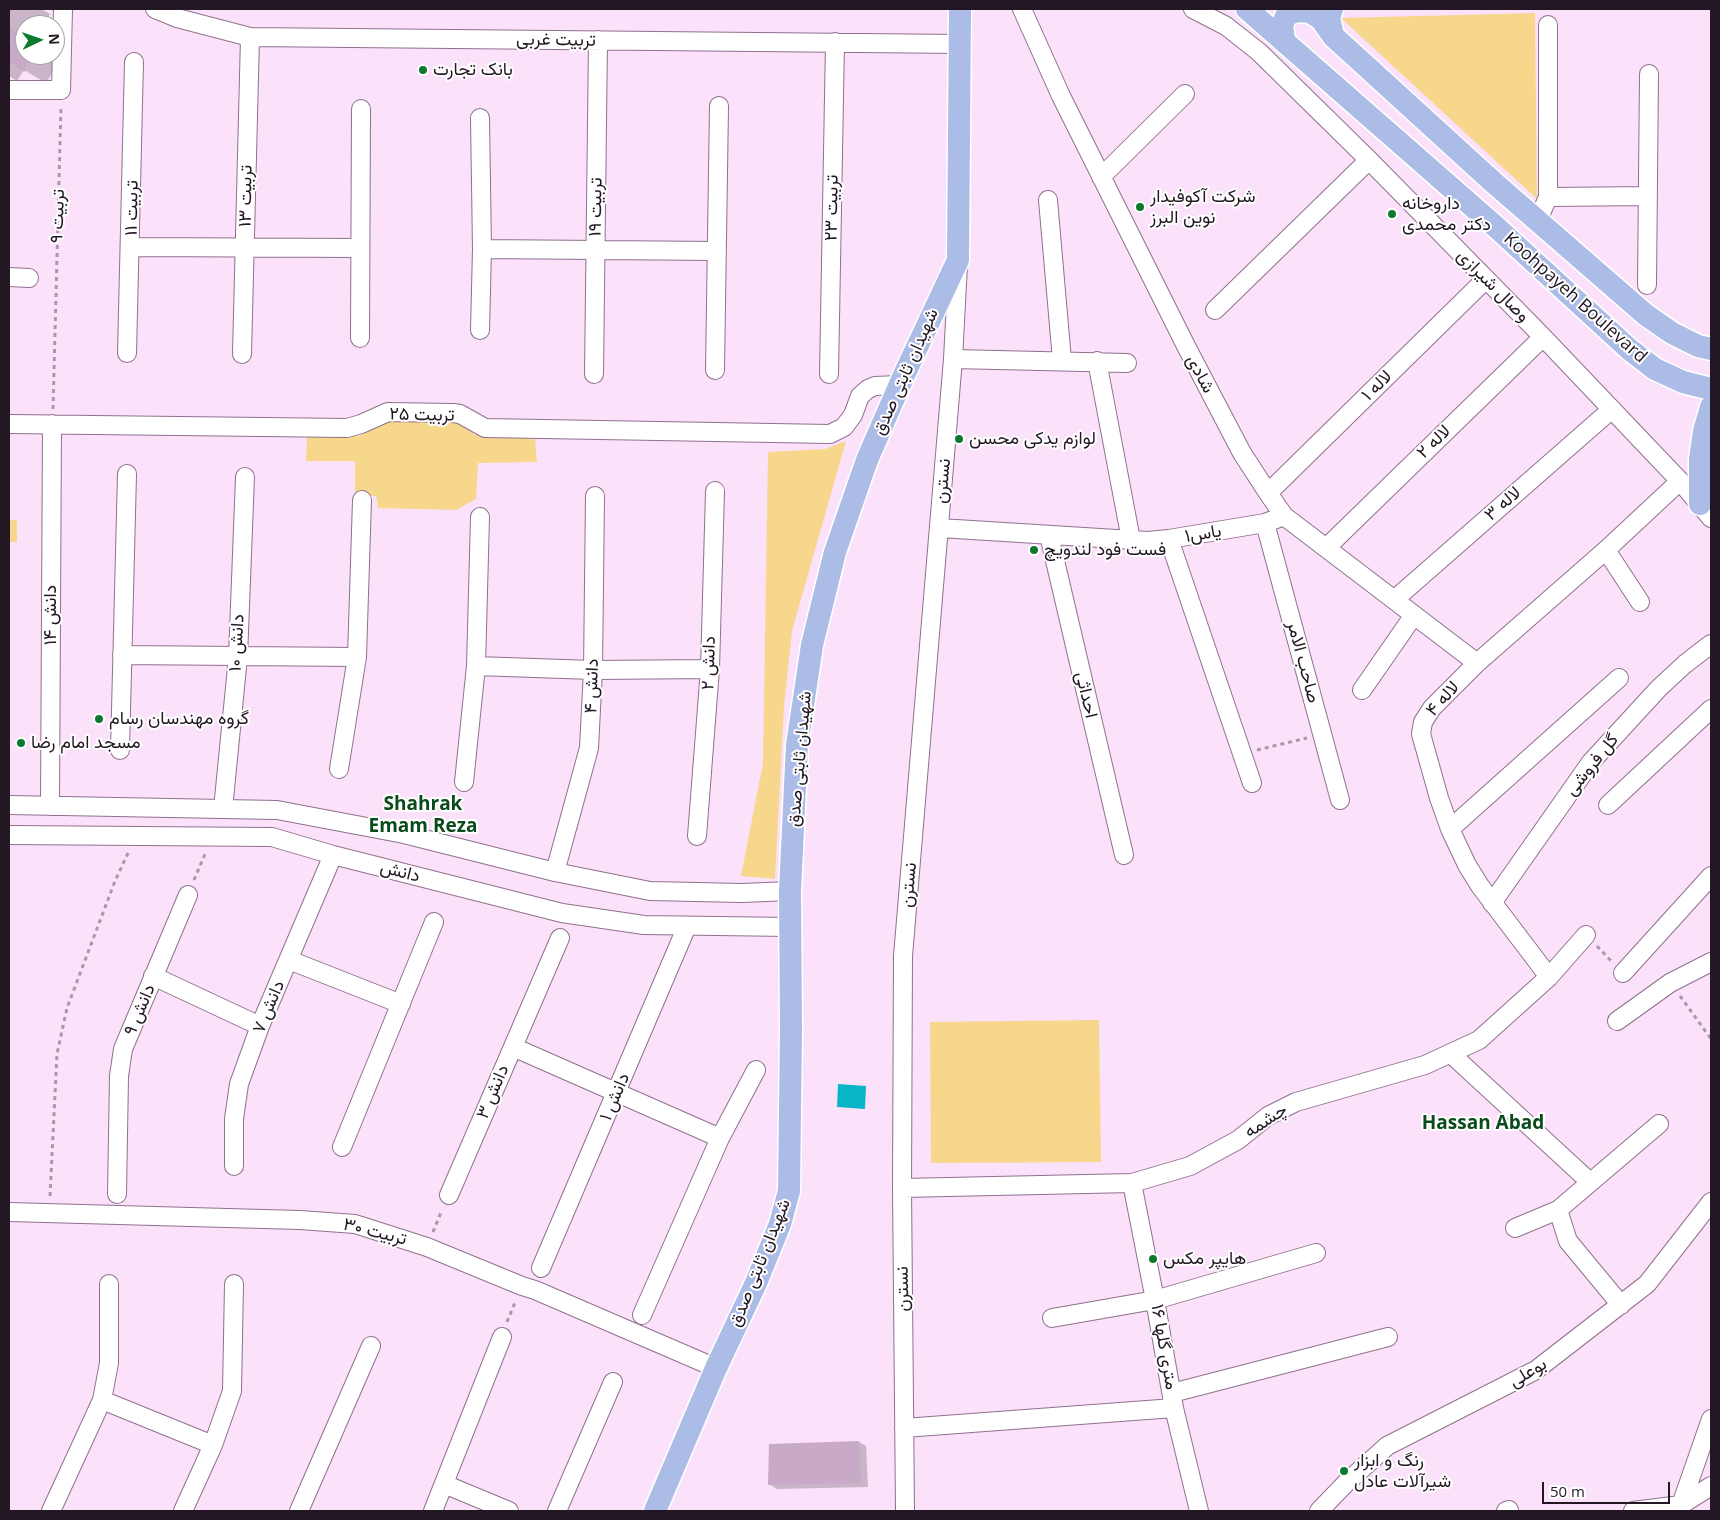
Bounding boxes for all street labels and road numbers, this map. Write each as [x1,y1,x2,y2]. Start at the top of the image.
street label: تربیت غربی [516,29,596,51]
street label: تربیت ۱۳ [235,165,257,227]
street label: تربیت ۲۳ [821,175,843,241]
street label: تربیت ۱۹ [585,177,607,237]
street label: تربیت ۱۱ [121,180,143,236]
street label: تربیت ۹ [46,189,70,243]
street label: Koohpayeh Boulevard [1499,228,1651,368]
street label: وصال شیرازی [1452,245,1534,327]
street label: شهیدان ثابتی صدق [868,305,944,439]
street label: شادی [1181,351,1219,397]
street label: لاله ۱ [1357,366,1397,406]
street label: تربیت ۲۵ [389,404,455,426]
street label: لاله ۲ [1413,421,1455,463]
street label: نسترن [930,457,956,505]
street label: لاله ۳ [1480,482,1526,526]
street label: یاس۱ [1183,520,1223,548]
street label: دانش ۱۴ [40,585,62,645]
street label: دانش ۱۰ [225,614,249,672]
street label: صاحب الامر [1282,619,1324,705]
street label: دانش ۲ [697,635,721,691]
street label: دانش ۴ [580,658,604,714]
street label: احداثی [1070,670,1102,720]
street label: لاله ۴ [1422,677,1464,721]
street label: شهیدان ثابتی صدق [783,690,817,828]
street label: گل فروشی [1560,730,1624,800]
street label: دانش [378,857,422,887]
street label: نسترن [896,861,922,909]
street label: دانش ۷ [248,977,290,1037]
street label: دانش ۹ [120,981,160,1039]
street label: دانش ۳ [472,1062,514,1122]
street label: دانش ۱ [595,1070,635,1124]
street label: چشمه [1240,1099,1292,1143]
street label: شهیدان ثابتی صدق [724,1196,796,1330]
street label: تربیت ۳۰ [341,1214,409,1250]
street label: نسترن [892,1266,914,1312]
street label: ۱۶ متری گلها [1146,1303,1182,1391]
street label: بوعلی [1505,1353,1551,1393]

